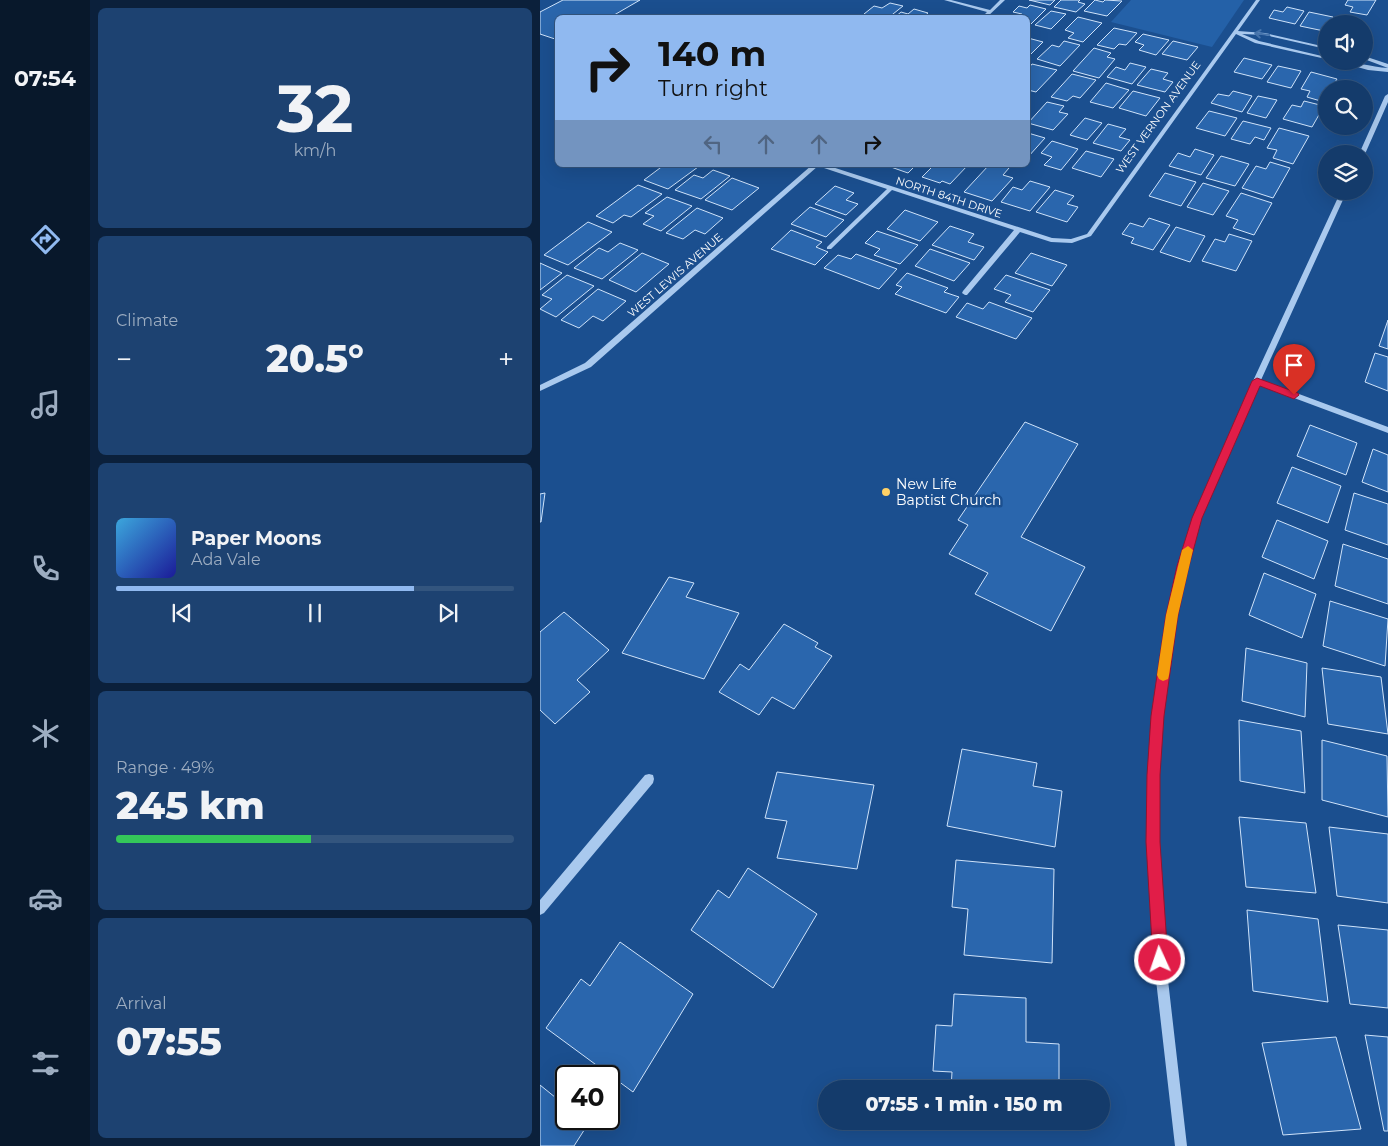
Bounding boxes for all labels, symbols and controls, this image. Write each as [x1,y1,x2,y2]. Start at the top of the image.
map controls [1318,15,1373,200]
button: sound [1318,15,1373,70]
one-way arrow [1254,29,1270,39]
text: 140 m [658,32,766,75]
icon: right [575,35,640,100]
street label: WEST VERNON AVENUE [1113,58,1203,176]
text: 07:54 [14,65,76,92]
text: 32 [277,69,353,148]
text: Turn right [658,75,768,102]
button: search [1318,80,1373,135]
icon: left [699,130,727,158]
icon: ahead [752,130,780,158]
icon: ahead [805,130,833,158]
icon: right [858,130,886,158]
text: km/h [294,141,336,160]
button: layers [1318,145,1373,200]
street label: NORTH 84TH DRIVE [894,173,1004,221]
icon: directions [28,222,63,257]
street label: WEST LEWIS AVENUE [625,230,725,320]
text: Climate [116,311,178,330]
text: 20.5° [266,335,364,382]
text: − [116,342,132,376]
text: + [498,342,514,376]
pin [1273,344,1315,395]
icon: arrive [1280,351,1308,379]
icon: music [28,387,63,422]
place label: New Life Baptist Church [896,475,1001,509]
marker: New Life Baptist Church [880,486,892,498]
text: Paper Moons [191,527,321,550]
text: Ada Vale [191,550,261,569]
icon: phone [28,551,63,586]
icon: previous [168,599,196,627]
icon: pause [301,599,329,627]
icon: next [434,599,462,627]
icon: climate [28,716,63,751]
text: Range · 49% [116,758,214,777]
text: 245 km [116,782,265,829]
icon: car [28,881,63,916]
position arrow [1133,933,1185,985]
text: Arrival [116,994,166,1013]
text: 07:55 [116,1018,222,1065]
icon: filters [28,1046,63,1081]
speed limit sign: 40 [555,1065,620,1130]
text: 07:55 · 1 min · 150 m [865,1093,1063,1116]

